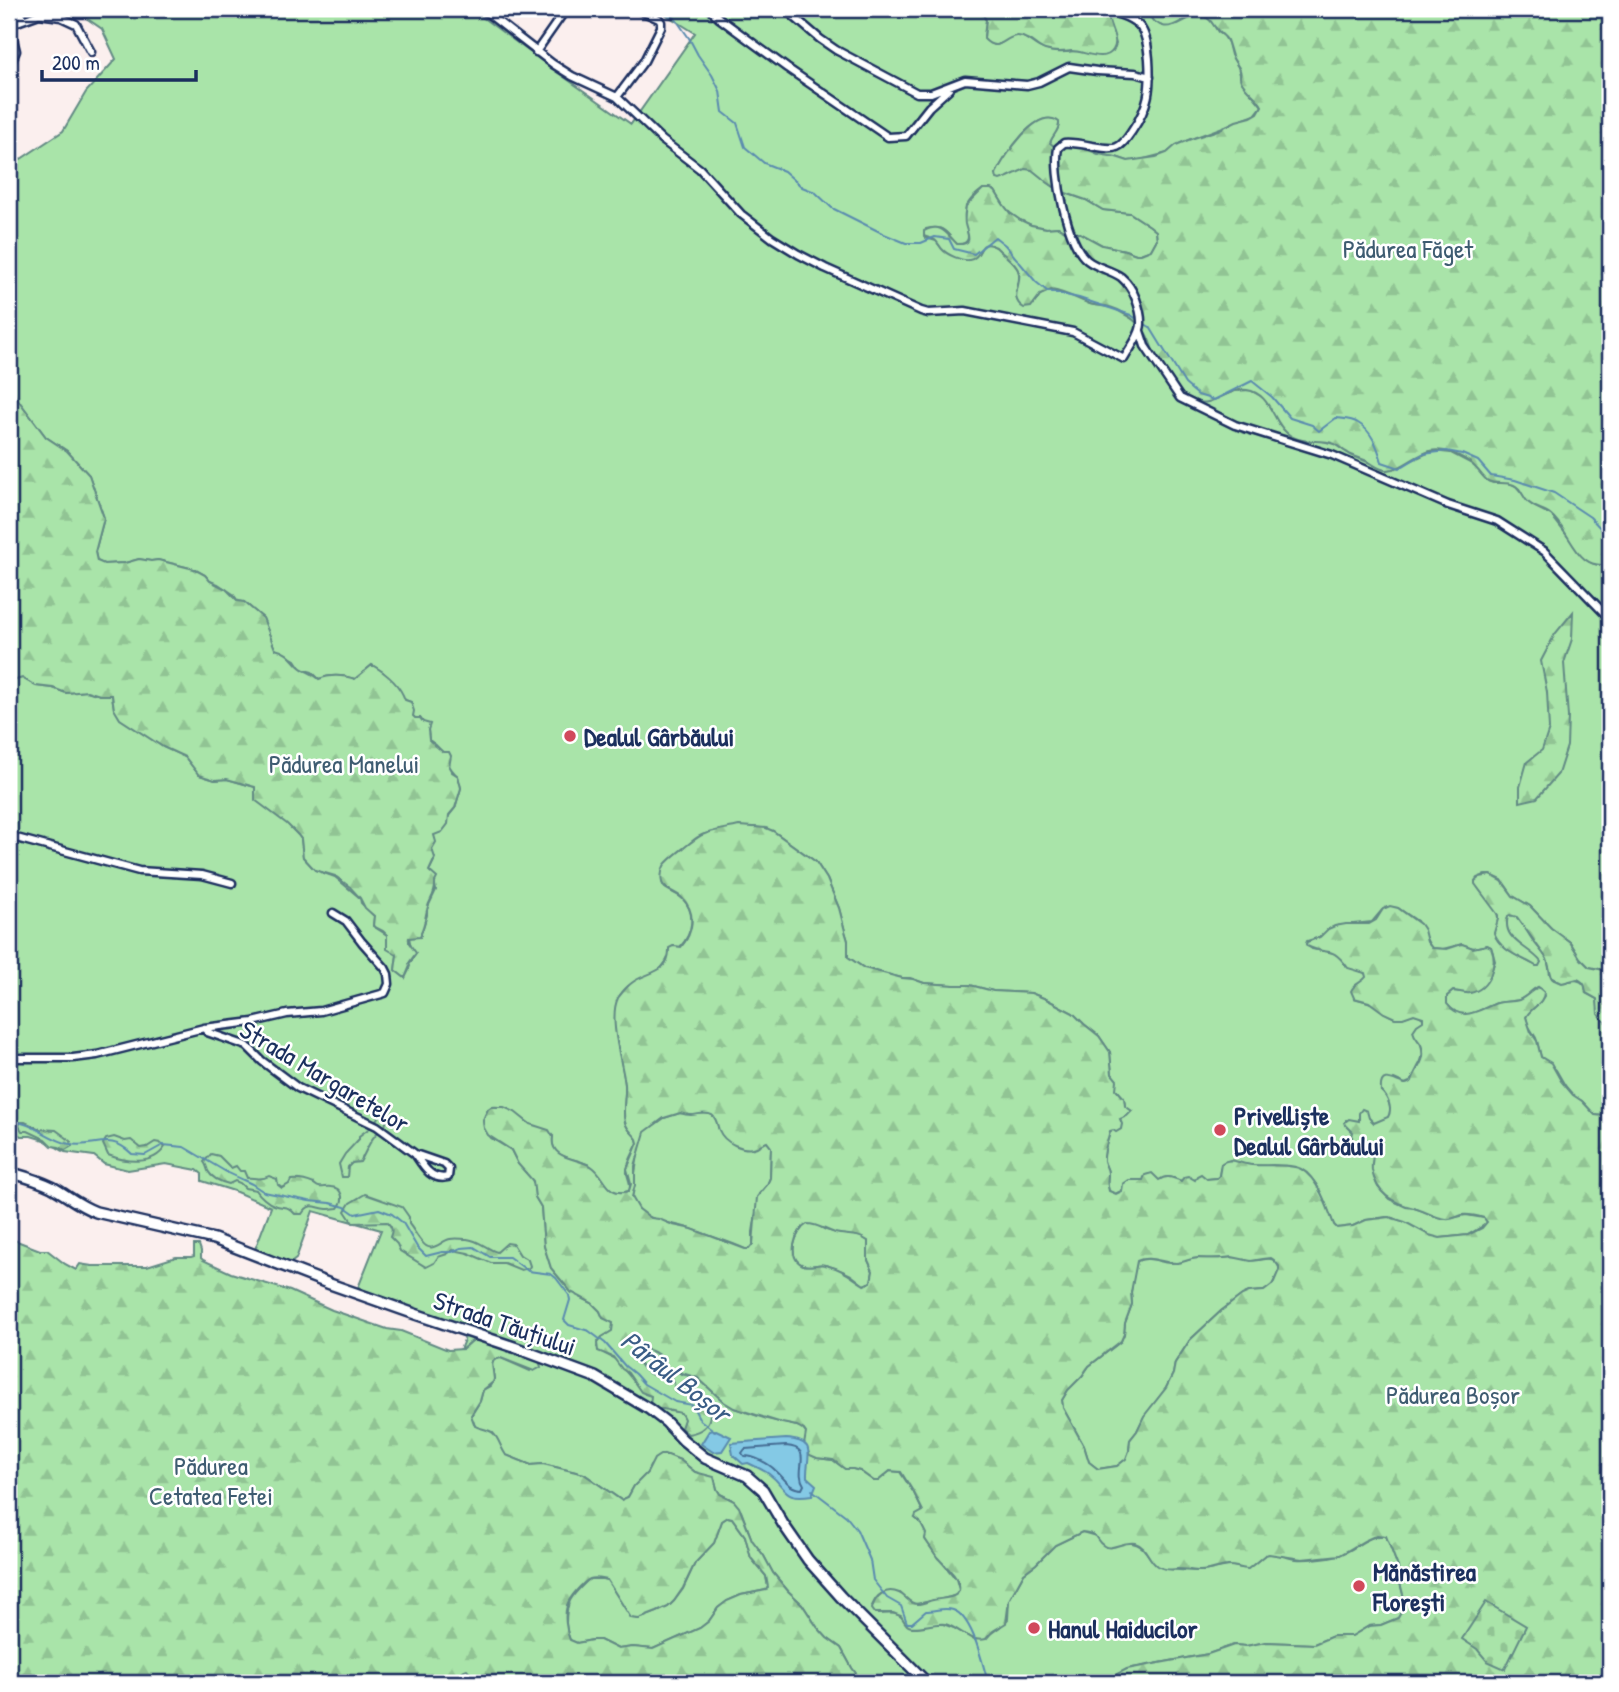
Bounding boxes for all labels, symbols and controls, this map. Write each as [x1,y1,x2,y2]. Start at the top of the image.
scale bar [42,38,196,82]
text: 200 m [52,48,100,77]
park label: Pădurea Făget [1343,231,1474,266]
place label: Dealul Gârbăului [584,719,734,754]
marker: Dealul Gârbăului [562,728,578,744]
park label: Pădurea Manelui [269,746,419,781]
street label: Strada Margaretelor [234,1012,416,1140]
place label: Privelliște Dealul Gârbăului [1234,1098,1384,1163]
marker: Privelliște Dealul Gârbăului [1212,1122,1228,1138]
street label: Strada Tăuțiului [429,1282,581,1364]
water label: Pârâul Boșor [613,1321,741,1433]
park label: Pădurea Boșor [1386,1377,1520,1412]
park label: Pădurea Cetatea Fetei [149,1448,273,1513]
place label: Mănăstirea Florești [1372,1554,1477,1619]
marker: Mănăstirea Florești [1351,1578,1367,1594]
place label: Hanul Haiducilor [1048,1611,1198,1646]
marker: Hanul Haiducilor [1026,1620,1042,1636]

